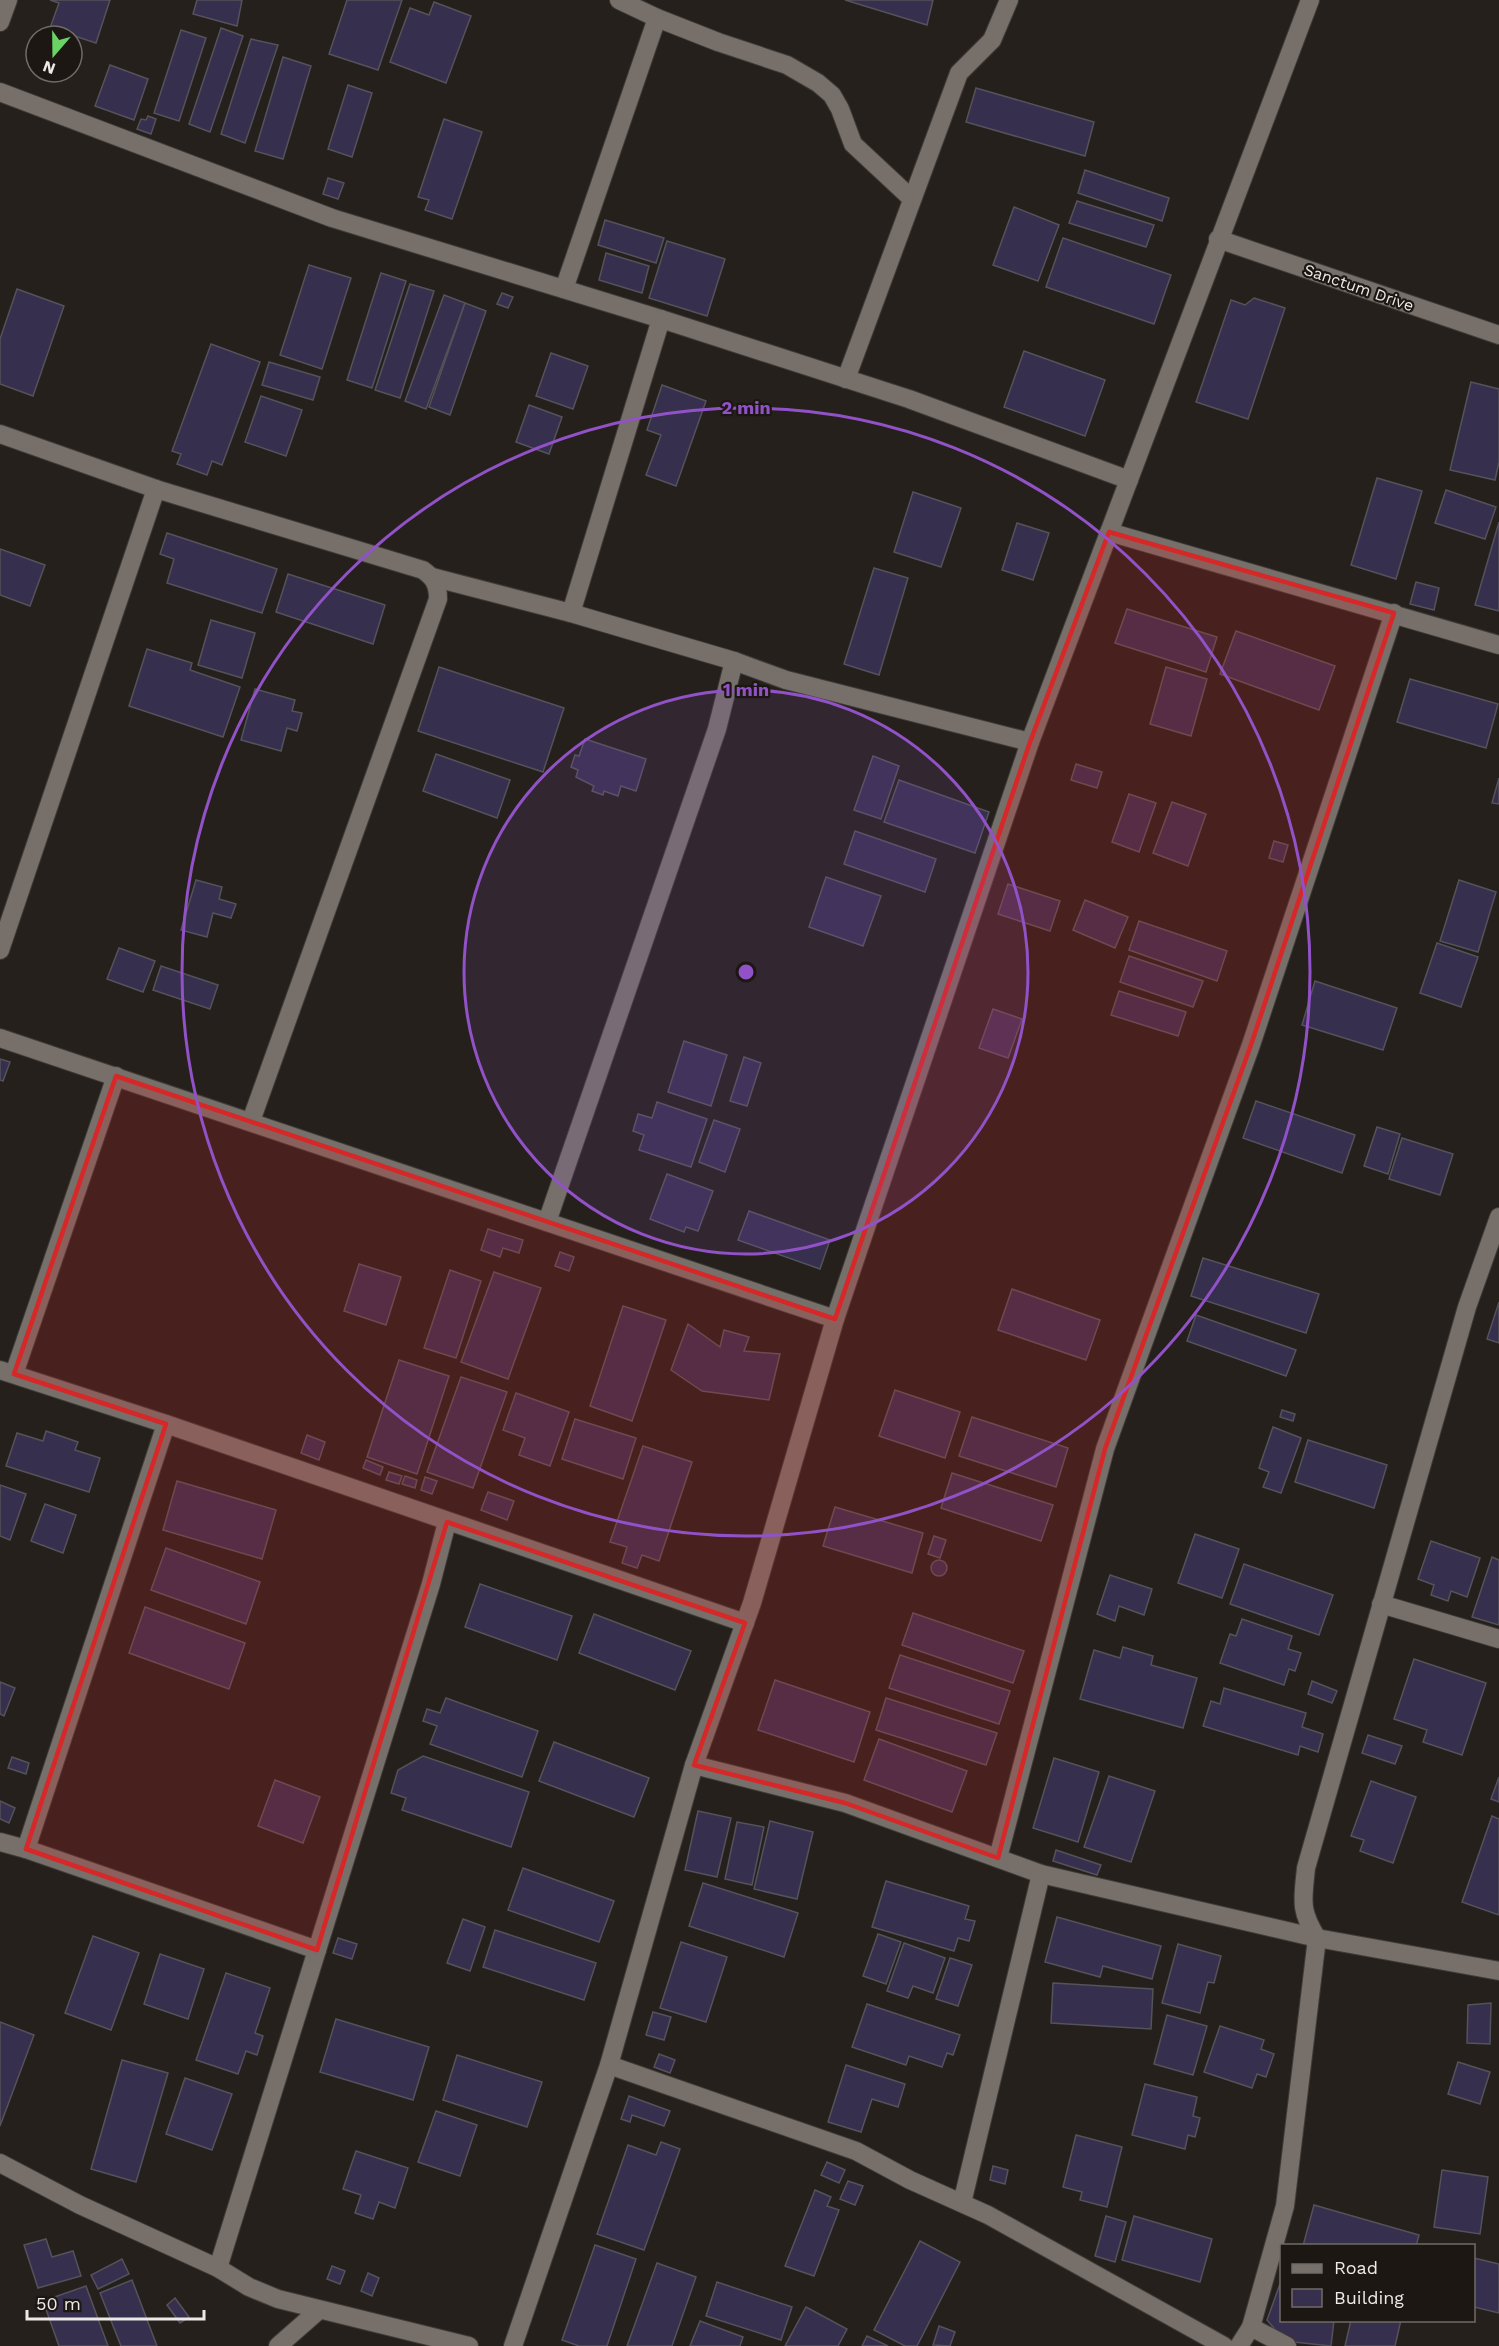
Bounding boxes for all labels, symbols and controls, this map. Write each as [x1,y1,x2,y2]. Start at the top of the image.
north arrow [24,24,84,84]
text: N [40,57,58,79]
street label: Sanctum Drive [1301,260,1416,315]
text: 2 min [721,397,771,418]
text: 1 min [723,679,769,700]
centre of rings [736,962,756,982]
legend [1280,2244,1475,2322]
text: Road [1334,2257,1378,2278]
scale bar [27,2283,204,2321]
text: Building [1334,2287,1404,2308]
text: 50 m [36,2293,81,2314]

